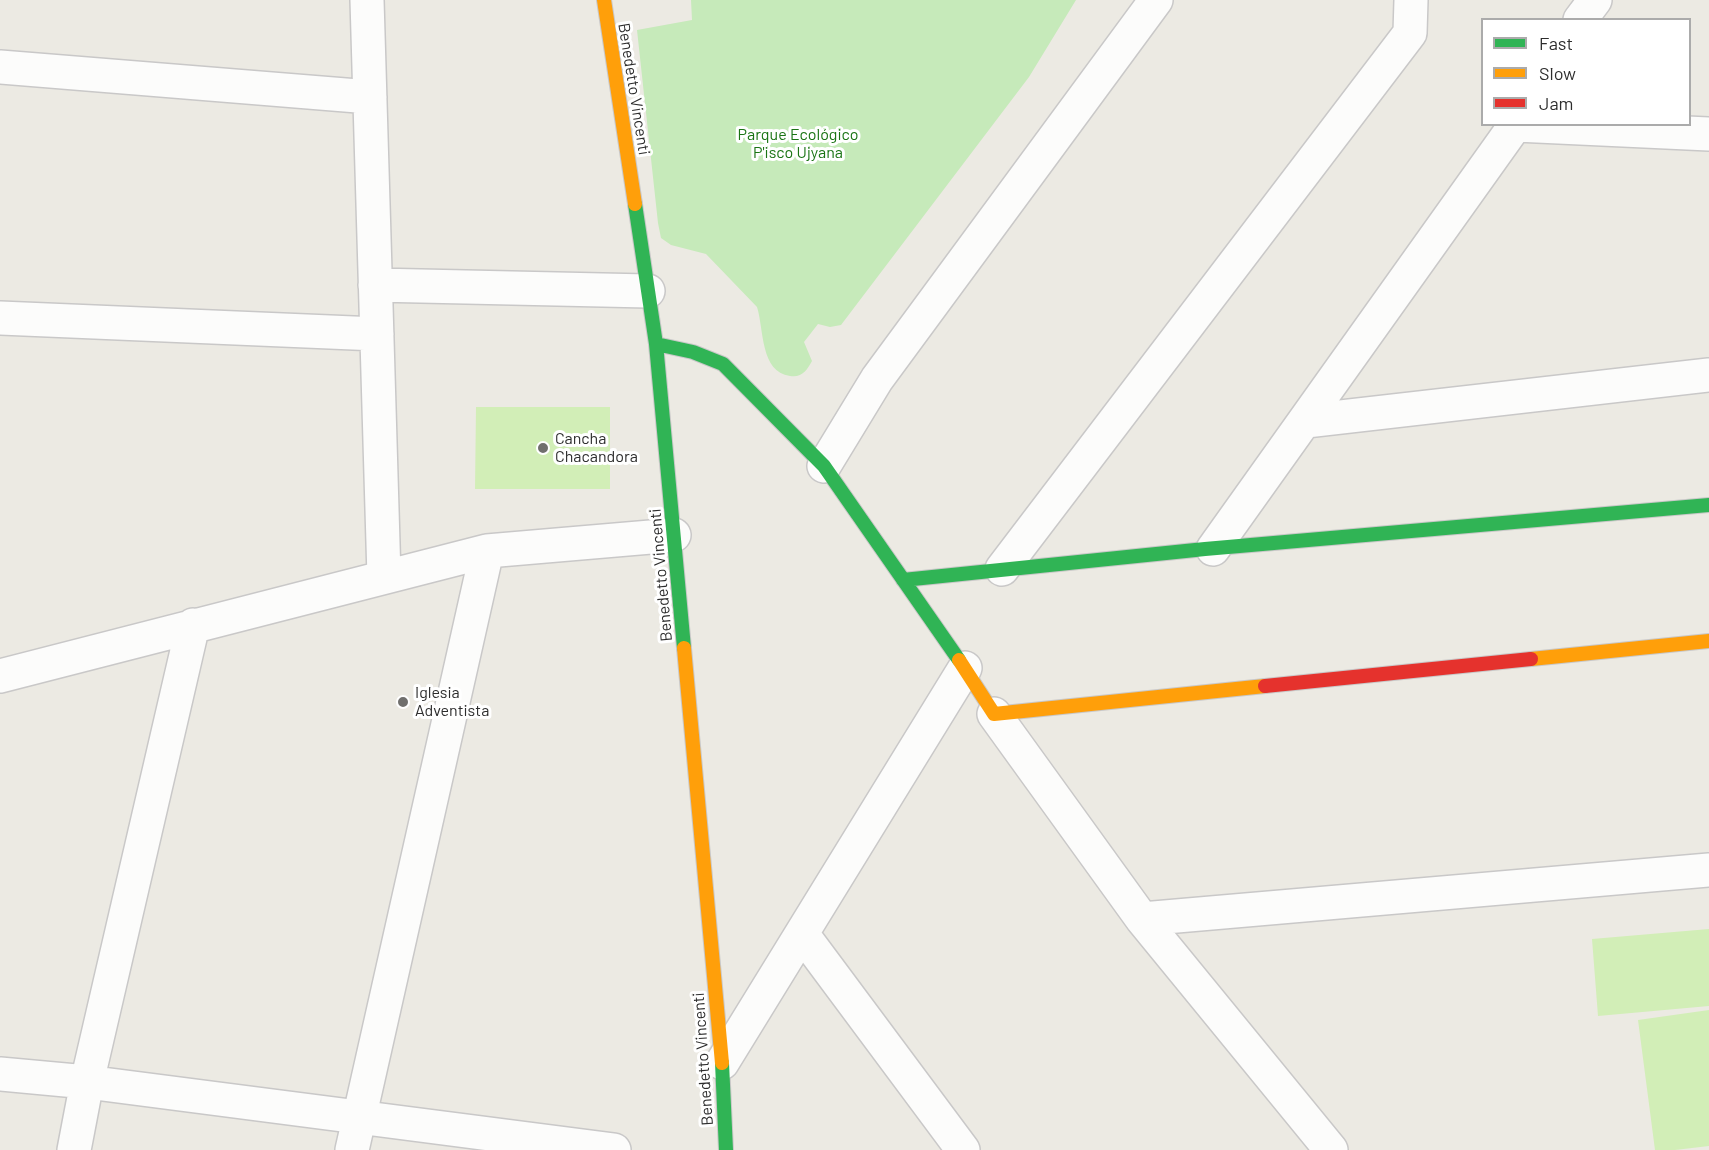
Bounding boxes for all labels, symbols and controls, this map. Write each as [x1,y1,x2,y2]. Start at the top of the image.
legend [1481,18,1691,126]
street label: Benedetto Vincenti [614,22,654,156]
text: Fast [1539,32,1573,54]
text: Slow [1539,62,1576,84]
text: Jam [1539,92,1573,114]
park label: Parque Ecológico P'isco Ujyana [738,125,858,163]
place label: Cancha Chacandora [555,429,638,467]
marker: Cancha Chacandora [536,441,550,455]
street label: Benedetto Vincenti [646,508,676,642]
place label: Iglesia Adventista [415,683,489,721]
marker: Iglesia Adventista [396,695,410,709]
street label: Benedetto Vincenti [689,992,717,1126]

